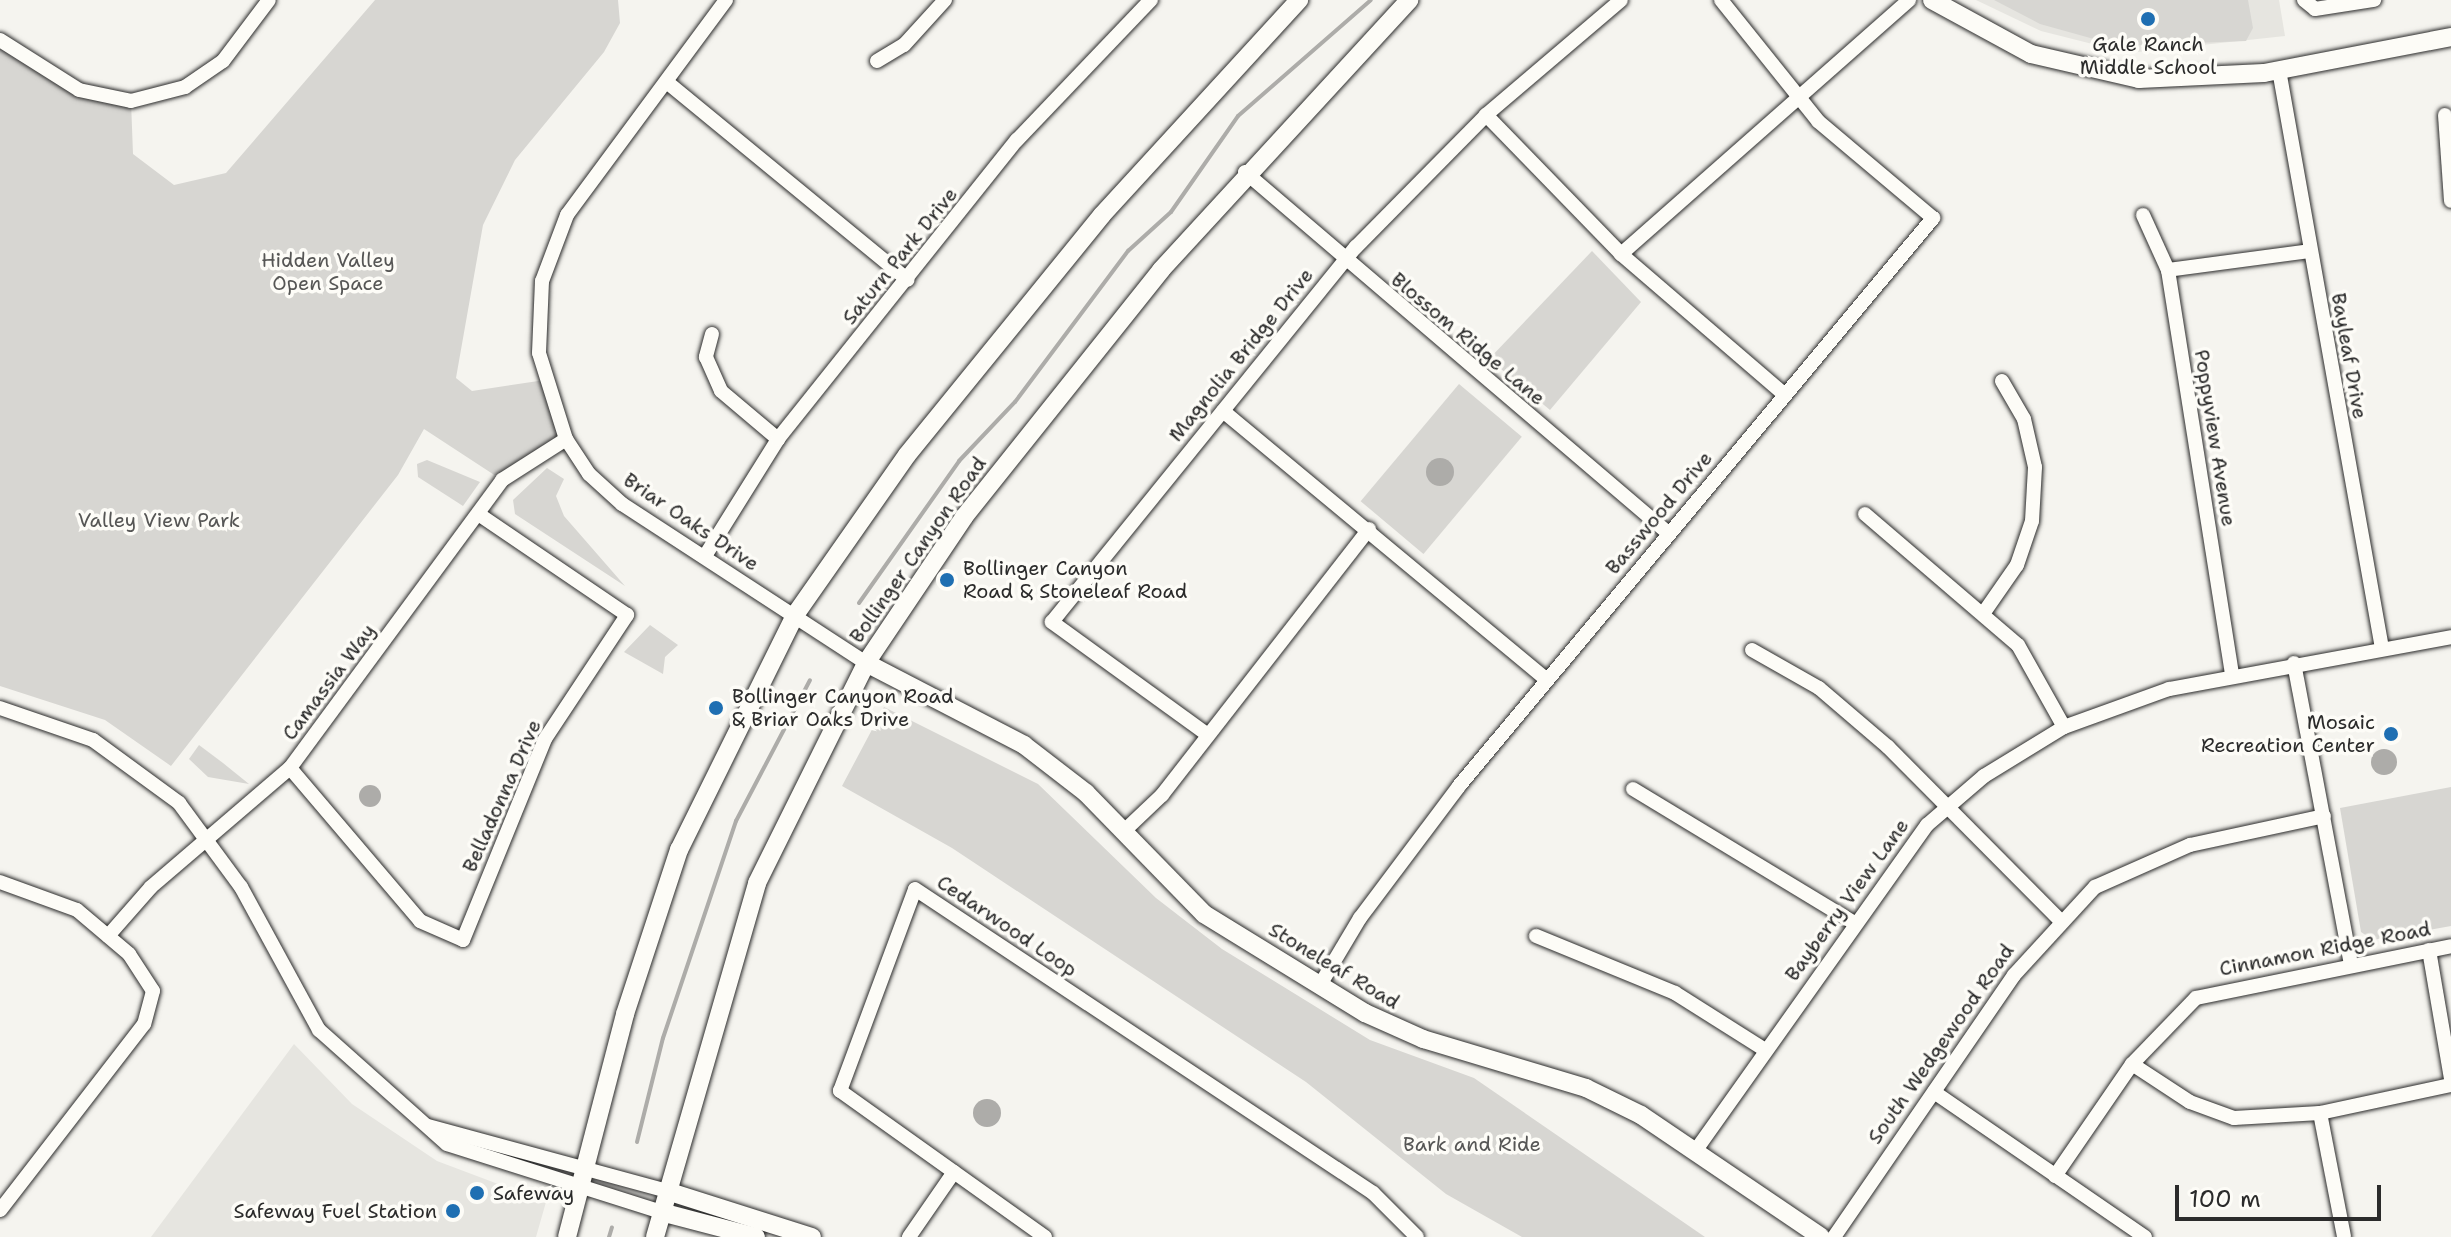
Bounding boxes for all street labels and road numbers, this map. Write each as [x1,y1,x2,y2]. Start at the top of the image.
street label: Saturn Park Drive [837,183,963,329]
street label: Magnolia Bridge Drive [1164,264,1318,446]
street label: Blossom Ridge Lane [1386,268,1550,410]
street label: Bayleaf Drive [2326,291,2372,421]
street label: Poppyview Avenue [2189,348,2241,528]
street label: Basswood Drive [1601,447,1717,579]
street label: Bollinger Canyon Road [845,452,991,648]
street label: Briar Oaks Drive [619,468,763,576]
street label: Camassia Way [277,619,381,745]
street label: Belladonna Drive [458,716,546,876]
street label: Bayberry View Lane [1780,814,1914,986]
street label: Cedarwood Loop [932,870,1082,982]
street label: Cinnamon Ridge Road [2217,917,2433,981]
street label: Stoneleaf Road [1264,918,1404,1014]
street label: South Wedgewood Road [1863,939,2019,1149]

